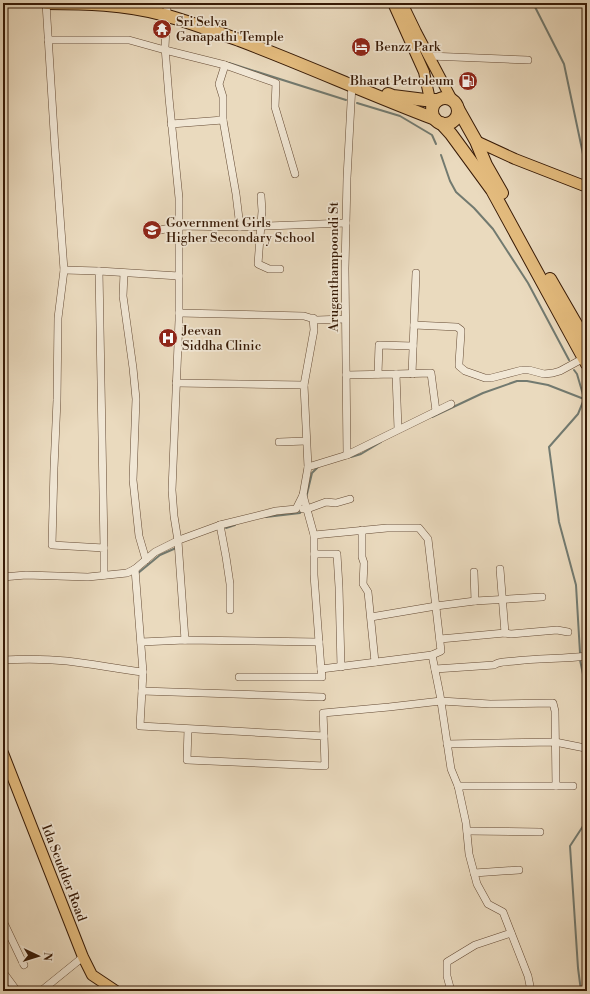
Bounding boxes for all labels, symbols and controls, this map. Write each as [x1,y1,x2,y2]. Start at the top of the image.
place label: Sri Selva Ganapathi Temple [176,14,284,45]
temple icon: Sri Selva Ganapathi Temple [151,18,173,40]
hotel icon: Benzz Park [350,36,372,58]
place label: Benzz Park [374,39,442,55]
fuel station icon: Bharat Petroleum [457,70,479,92]
place label: Bharat Petroleum [349,73,455,89]
street label: Aruganthampoondi St [326,202,342,333]
place label: Government Girls Higher Secondary School [166,215,315,246]
school or university icon: Government Girls Higher Secondary School [141,219,163,241]
place label: Jeevan Siddha Clinic [181,323,262,354]
hospital icon: Jeevan Siddha Clinic [157,327,179,349]
street label: Ida Scudder Road [38,822,90,924]
north arrow [18,936,58,976]
text: N [40,952,54,962]

